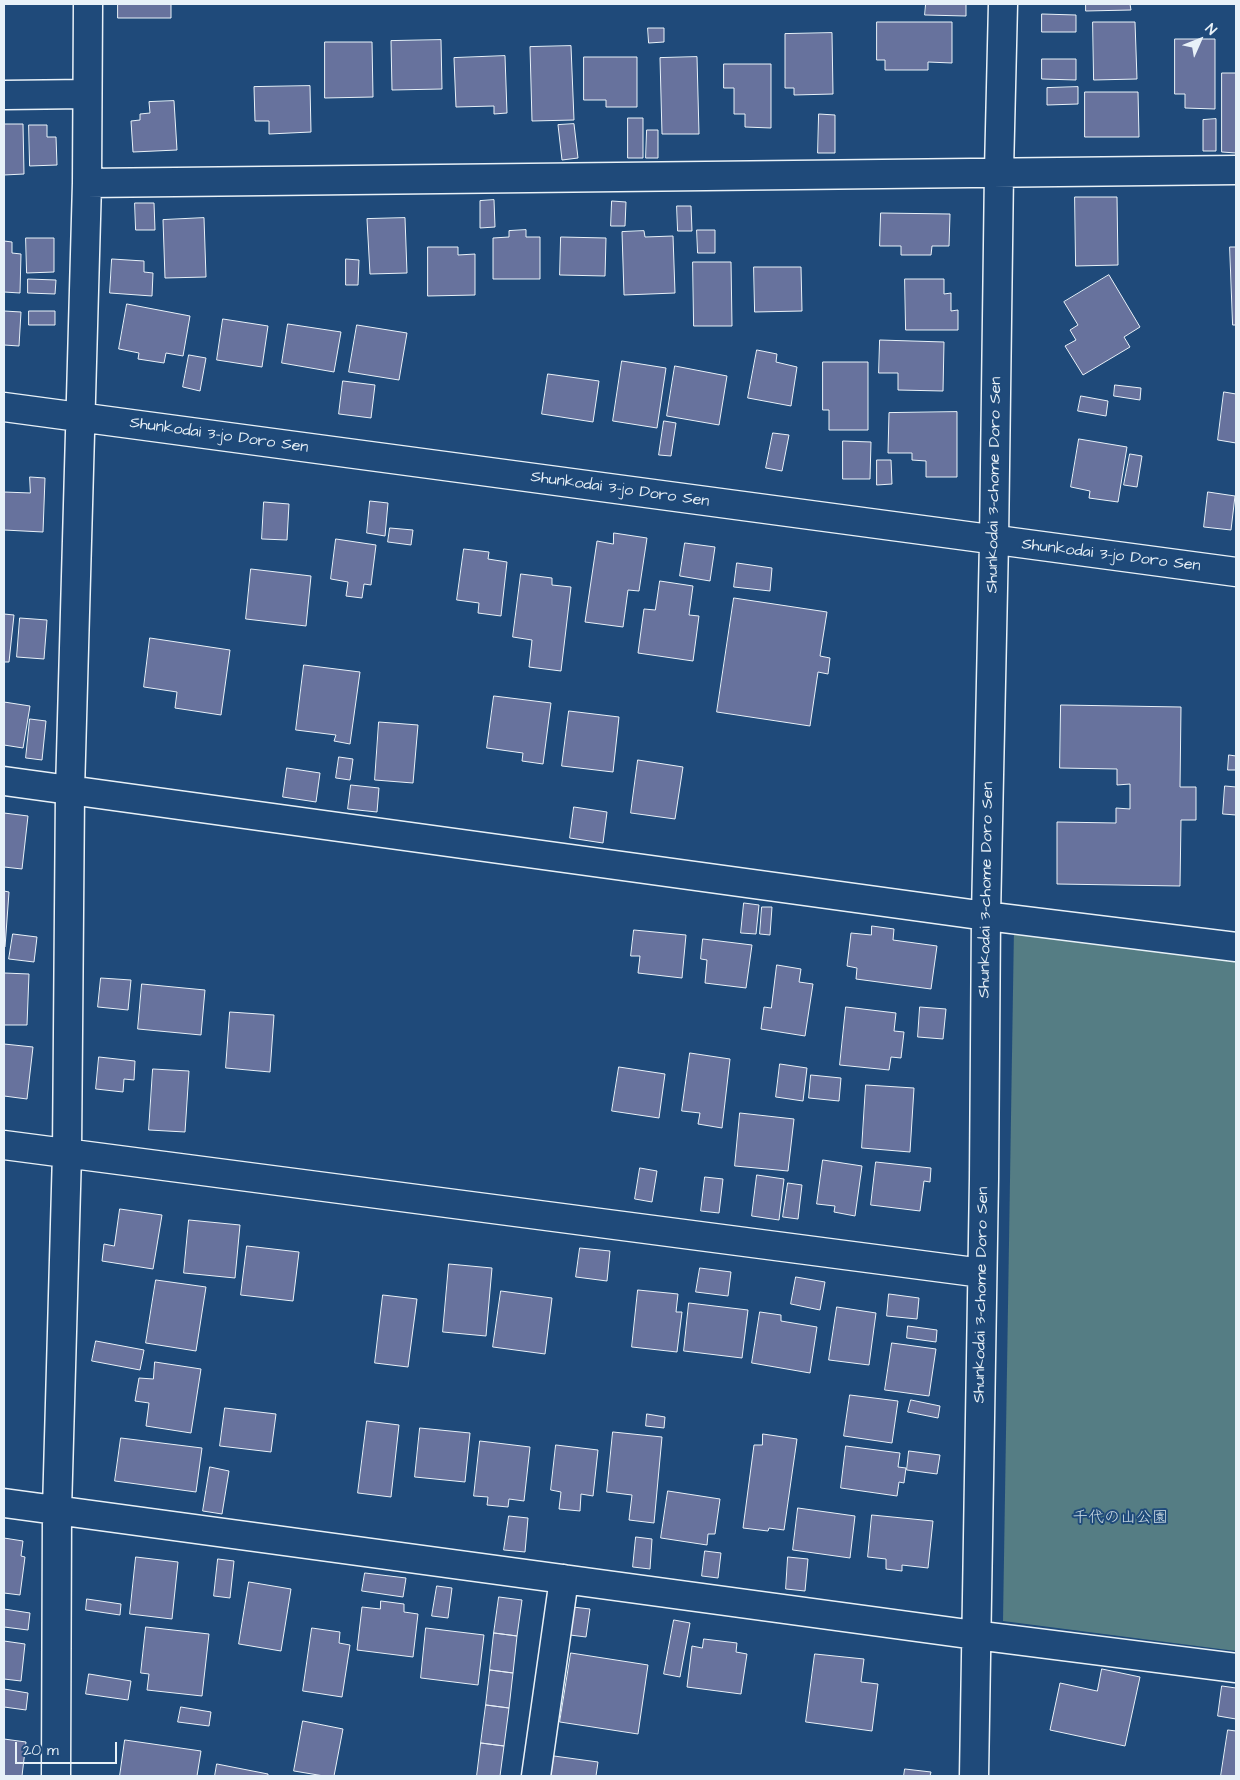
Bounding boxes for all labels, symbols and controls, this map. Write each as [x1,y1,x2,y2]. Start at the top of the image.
north arrow [1175,15,1225,65]
text: N [1201,19,1221,40]
street label: Shunkodai 3-chome Doro Sen [984,377,1006,593]
street label: Shunkodai 3-jo Doro Sen [128,414,310,458]
street label: Shunkodai 3-jo Doro Sen [529,468,711,512]
street label: Shunkodai 3-jo Doro Sen [1020,535,1202,577]
street label: Shunkodai 3-chome Doro Sen [976,782,998,998]
street label: Shunkodai 3-chome Doro Sen [971,1187,993,1403]
park label: 千代の山公園 [1072,1509,1168,1529]
scale bar [18,1732,120,1764]
text: 20 m [23,1740,59,1761]

